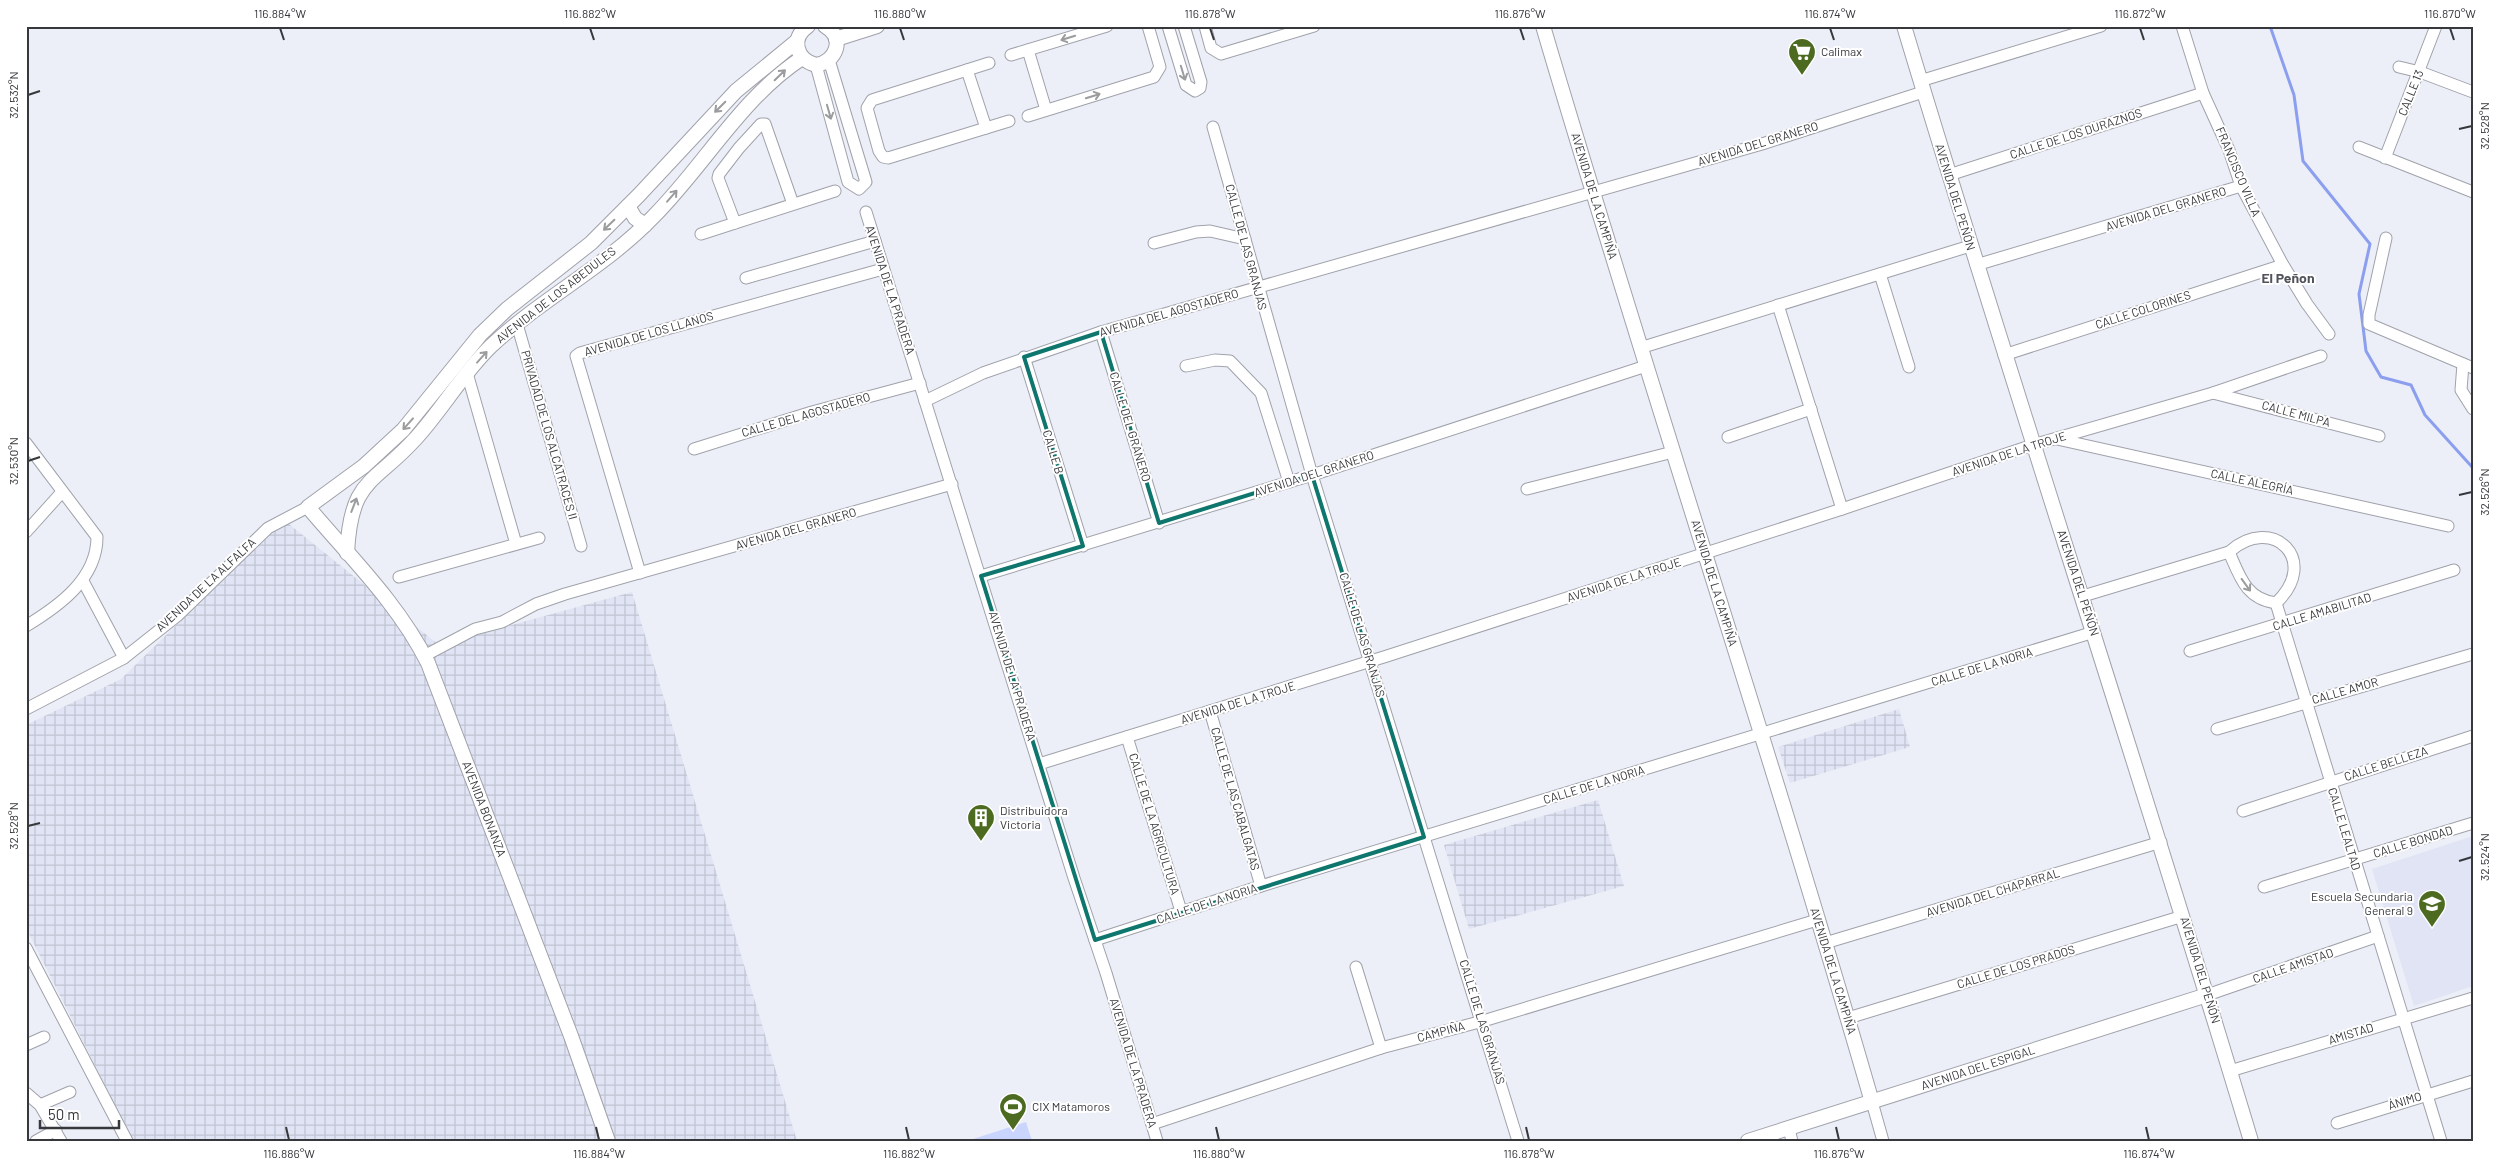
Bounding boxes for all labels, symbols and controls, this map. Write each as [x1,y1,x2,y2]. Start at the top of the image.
text: 116.884°W [254,6,307,20]
text: 116.882°W [564,6,616,20]
text: 116.880°W [874,6,927,20]
text: 116.878°W [1184,6,1236,20]
text: 116.876°W [1494,6,1546,20]
text: 116.874°W [1804,6,1856,20]
text: 116.872°W [2114,6,2166,20]
text: 116.870°W [2424,6,2476,20]
one-way arrow [1060,34,1076,44]
supermarket icon: Calimax [1787,37,1817,76]
place label: Calimax [1821,44,1862,58]
one-way arrow [1178,64,1188,80]
street label: CALLE 13 [2395,68,2426,118]
one-way arrow [774,69,786,81]
text: 32.532°N [6,71,20,119]
one-way arrow [1084,90,1100,100]
one-way arrow [714,100,726,113]
text: 32.528°N [2477,102,2491,150]
one-way arrow [825,103,834,119]
street label: CALLE DE LOS DURAZNOS [2008,105,2144,161]
street label: AVENIDA DEL GRANERO [1696,118,1820,168]
street label: FRANCISCO VILLA [2214,125,2264,219]
street label: AVENIDA DE LA CAMPIÑA [1569,131,1621,261]
street label: AVENIDA DEL PEÑÓN [1933,142,1979,252]
street label: CALLE DE LAS GRANJAS [1223,182,1271,311]
street label: AVENIDA DEL GRANERO [2104,183,2228,233]
one-way arrow [666,189,678,202]
one-way arrow [603,219,615,231]
street label: AVENIDA DE LA PRADERA [863,223,918,356]
street label: AVENIDA DE LOS ABEDULES [493,243,618,345]
district label: El Peñon [2261,269,2315,286]
street label: AVENIDA DEL AGOSTADERO [1097,285,1240,339]
street label: CALLE COLORINES [2093,287,2192,331]
street label: AVENIDA DE LOS LLANOS [583,308,715,358]
street label: PRIVADAD DE LOS ALCATRACES II [519,348,581,521]
one-way arrow [476,350,488,363]
street label: CALLE DEL GRANERO [1108,370,1154,483]
street label: CALLE DEL AGOSTADERO [740,389,872,439]
street label: CALLE MILPA [2260,397,2332,429]
one-way arrow [402,418,414,431]
street label: CALLE B [1041,428,1067,475]
street label: AVENIDA DE LA TROJE [1950,428,2067,478]
text: 32.530°N [6,437,20,485]
street label: AVENIDA DEL GRANERO [1252,447,1375,499]
street label: CALLE ALEGRÍA [2210,465,2295,497]
text: 32.526°N [2477,468,2491,516]
one-way arrow [350,498,359,514]
street label: AVENIDA DEL GRANERO [734,504,858,552]
street label: AVENIDA DE LA CAMPIÑA [1689,518,1741,648]
street label: AVENIDA DEL PEÑÓN [2055,528,2103,638]
street label: AVENIDA DE LA ALFALFA [153,535,258,634]
street label: AVENIDA DE LA TROJE [1565,554,1682,604]
street label: CALLE DE LAS GRANJAS [1337,571,1389,699]
one-way arrow [2241,578,2251,592]
street label: CALLE AMABILITAD [2271,589,2373,633]
street label: AVENIDA DE LA PRADERA [987,609,1039,742]
street label: CALLE DE LA NORIA [1929,644,2034,688]
street label: CALLE AMOR [2310,674,2380,706]
street label: AVENIDA DE LA TROJE [1179,678,1297,726]
street label: CALLE DE LAS CABALGATAS [1209,726,1263,872]
street label: CALLE BELLEZA [2342,743,2429,783]
street label: CALLE DE LA AGRICULTURA [1127,751,1183,896]
street label: AVENIDA BONANZA [460,759,510,858]
street label: CALLE DE LA NORIA [1541,762,1646,806]
street label: CALLE LEALTAD [2326,786,2364,872]
text: 32.528°N [6,802,20,850]
building icon: Distribuidora Victoria [966,803,996,842]
place label: Distribuidora Victoria [1000,803,1068,831]
street label: CALLE BONDAD [2371,822,2454,860]
text: 32.524°N [2477,833,2491,881]
street label: AVENIDA DEL CHAPARRAL [1924,865,2061,919]
street label: CALLE DE LA NORIA [1154,880,1259,926]
place label: Escuela Secundaria General 9 [2311,889,2413,917]
school or university icon: Escuela Secundaria General 9 [2417,889,2447,928]
street label: AVENIDA DE LA CAMPIÑA [1808,906,1860,1036]
street label: AVENIDA DEL PEÑÓN [2178,915,2224,1025]
street label: CALLE DE LOS PRADOS [1955,941,2076,991]
street label: CALLE AMISTAD [2250,945,2335,985]
street label: CALLE DE LAS GRANJAS [1457,958,1509,1086]
street label: AVENIDA DE LA PRADERA [1108,996,1160,1129]
street label: CAMPIÑA [1415,1018,1466,1044]
street label: AMISTAD [2326,1020,2375,1047]
street label: AVENIDA DEL ESPIGAL [1919,1042,2036,1092]
street label: ÁNIMO [2386,1088,2423,1112]
sports icon: CIX Matamoros [998,1092,1028,1131]
scale bar [40,1097,119,1129]
place label: CIX Matamoros [1032,1099,1110,1113]
text: 50 m [48,1105,80,1123]
text: 116.886°W [263,1146,315,1160]
text: 116.884°W [573,1146,626,1160]
text: 116.882°W [883,1146,935,1160]
text: 116.880°W [1193,1146,1246,1160]
text: 116.878°W [1503,1146,1555,1160]
text: 116.876°W [1813,1146,1865,1160]
text: 116.874°W [2123,1146,2175,1160]

